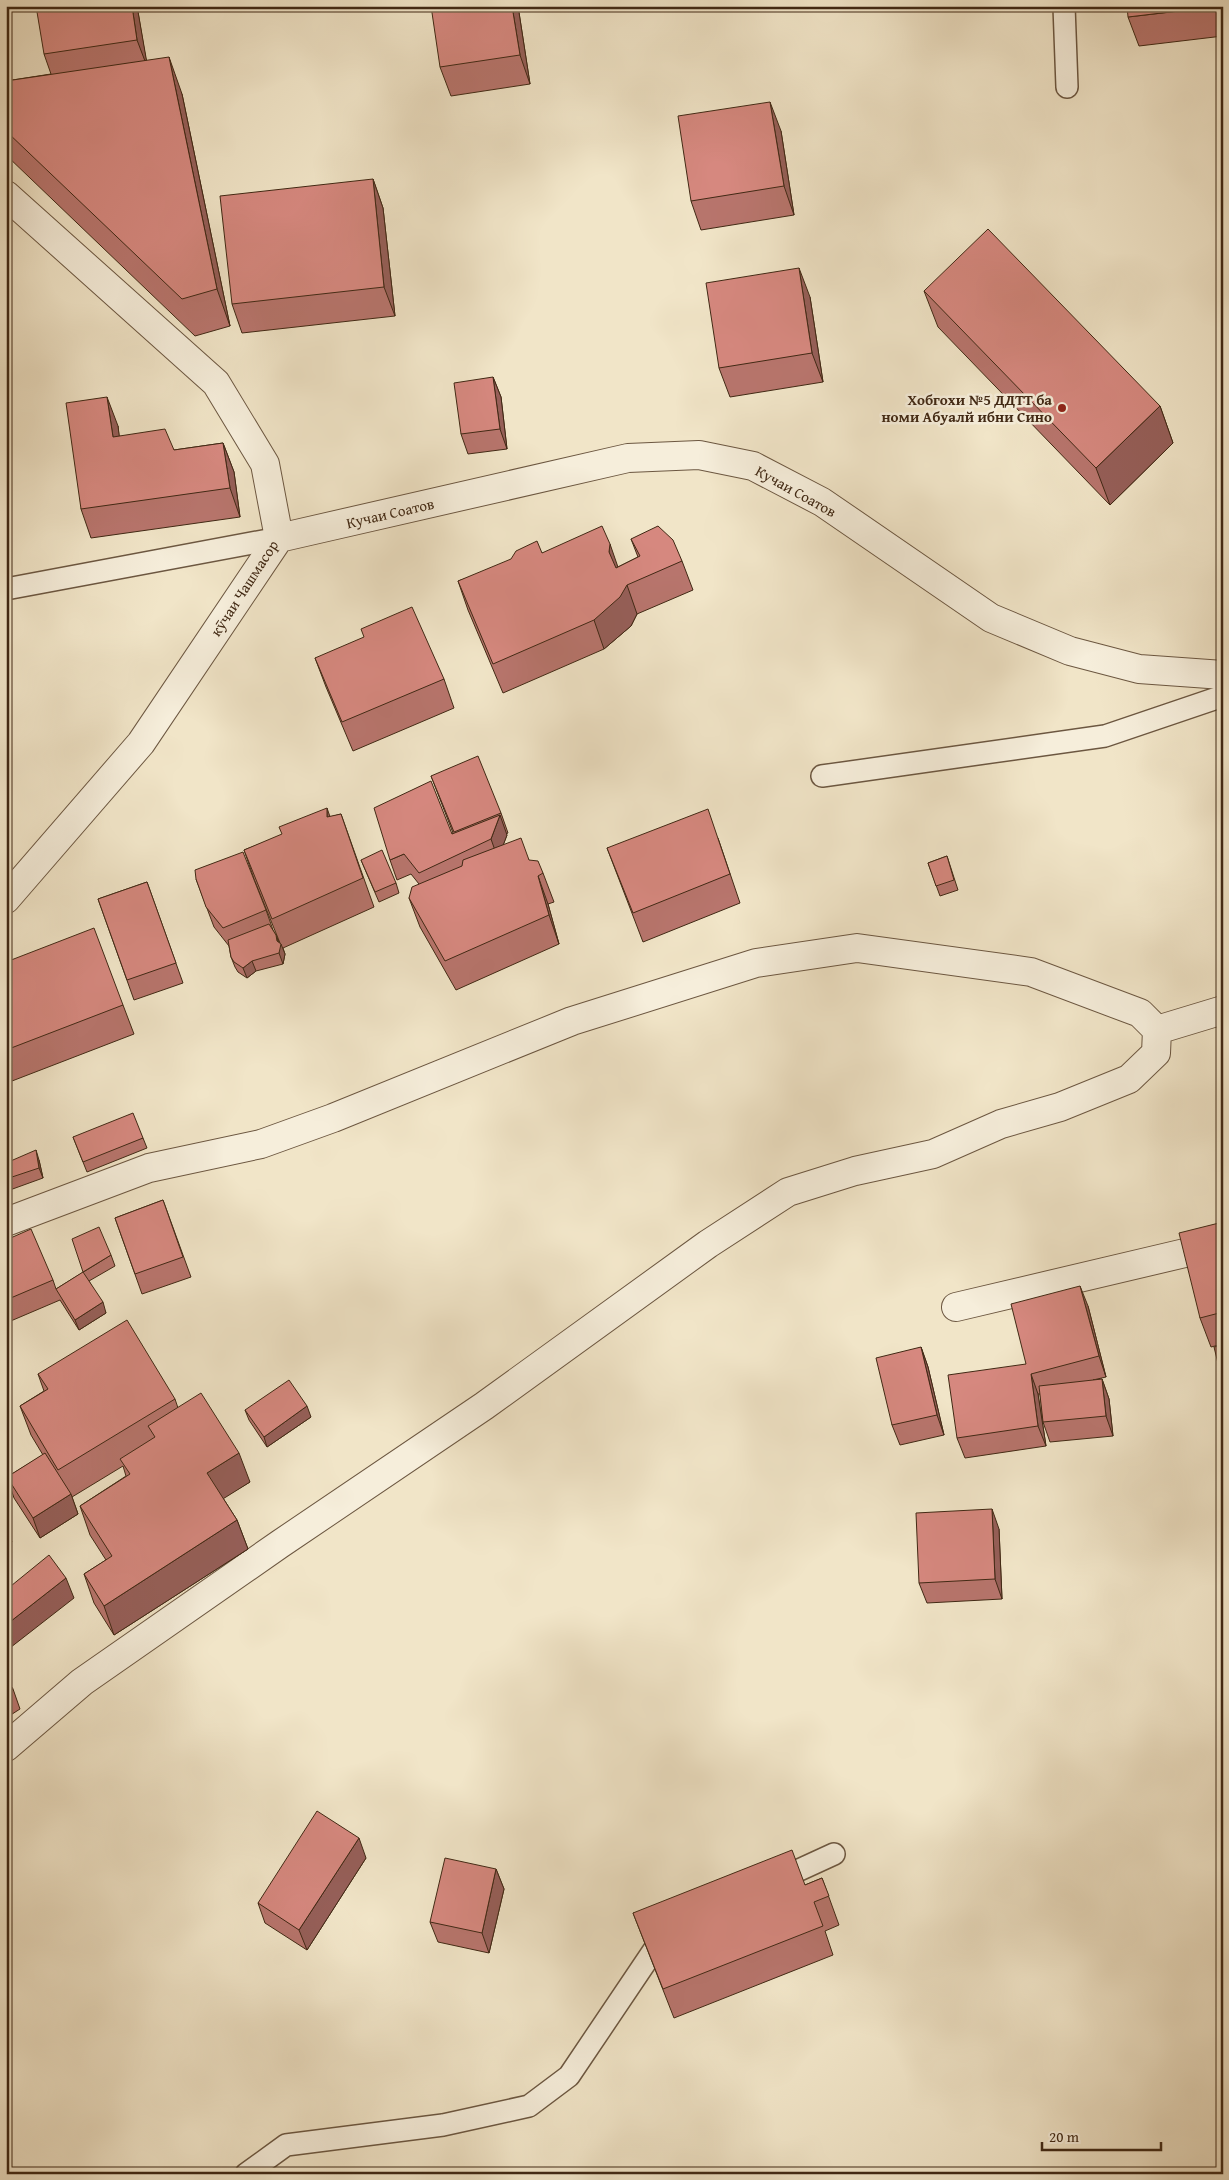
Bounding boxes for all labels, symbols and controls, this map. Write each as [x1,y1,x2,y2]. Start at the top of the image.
place label: Хобгохи №5 ДДТТ ба номи Абуалй ибни Сино [881,389,1052,427]
marker: Хобгохи №5 ДДТТ ба номи Абуалй ибни Сино [1056,402,1068,414]
street label: Кучаи Соатов [752,460,840,522]
street label: Кучаи Соатов [344,493,436,533]
street label: кӯчаи Чашмасор [205,536,283,640]
scale bar [1042,2120,1160,2152]
text: 20 m [1049,2126,1080,2147]

